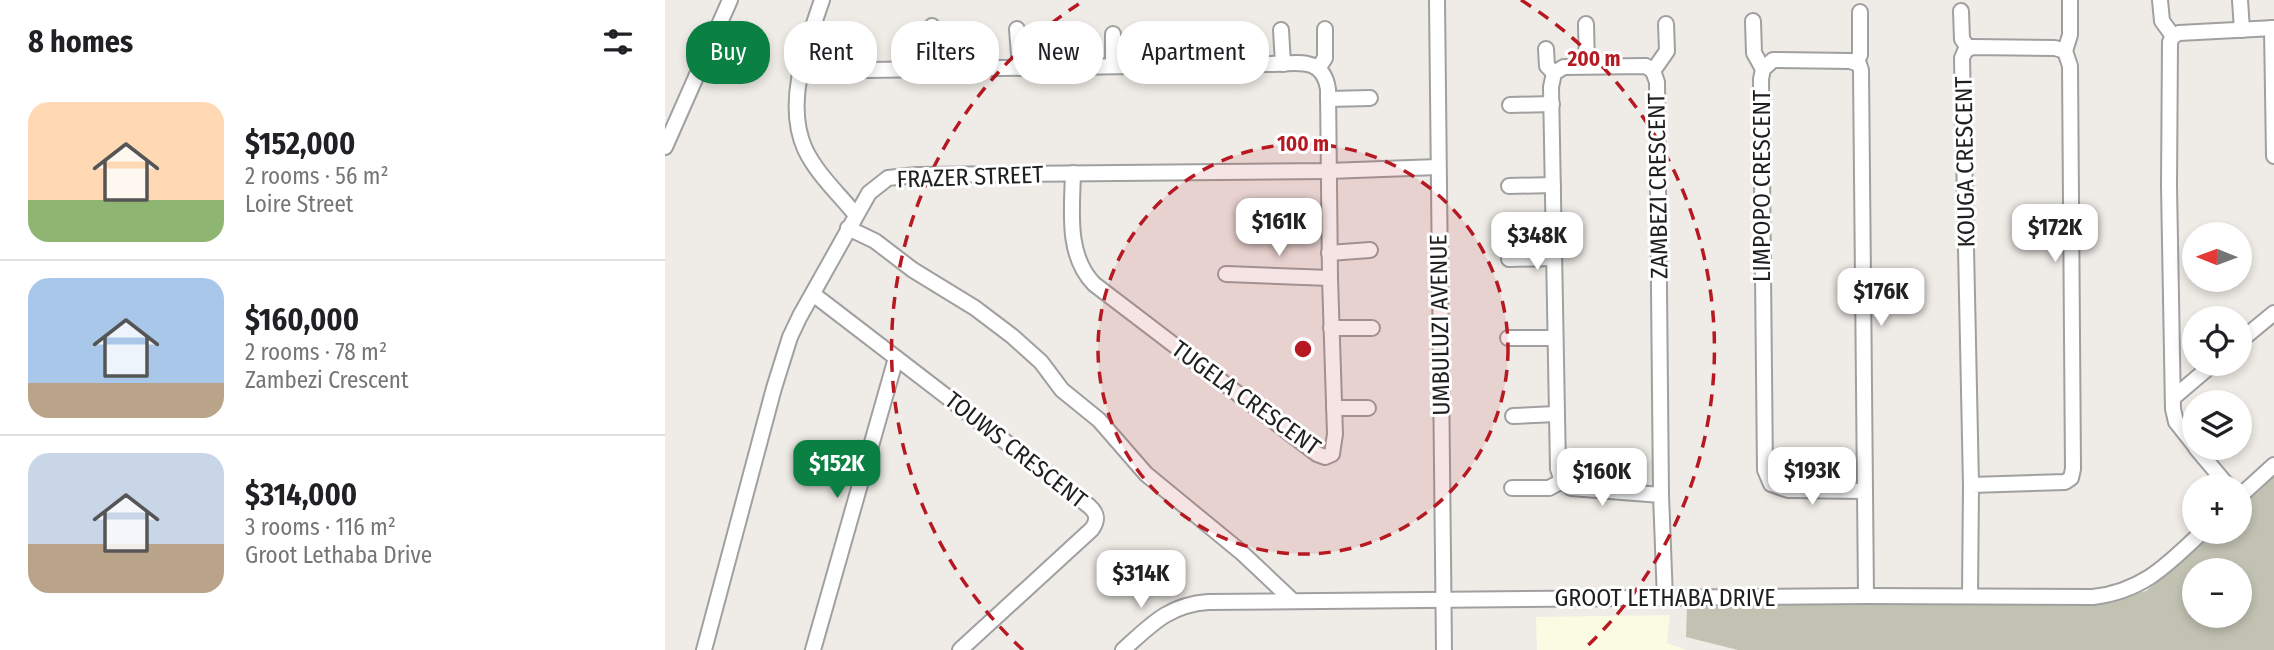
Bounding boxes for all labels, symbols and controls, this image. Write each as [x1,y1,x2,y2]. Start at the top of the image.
chip: Buy [686,21,770,84]
chip: Rent [784,21,877,84]
chip: Filters [891,21,999,84]
chip: New [1013,21,1103,84]
chip: Apartment [1117,21,1269,84]
icon: filters [599,23,637,61]
text: 8 homes [28,24,133,60]
text: 200 m [1566,46,1621,72]
street label: KOUGA CRESCENT [1950,76,1980,248]
street label: LIMPOPO CRESCENT [1748,90,1776,282]
street label: ZAMBEZI CRESCENT [1642,93,1674,279]
text: $152,000 [245,126,355,162]
icon: home [84,130,168,214]
text: 100 m [1277,131,1329,157]
street label: FRAZER STREET [896,160,1044,194]
text: 2 rooms · 56 m² [245,162,389,190]
text: Loire Street [245,190,353,218]
pin: $161K [1230,198,1328,258]
pin: $172K [2006,204,2104,264]
text: $161K [1252,207,1306,235]
pin: $348K [1488,212,1586,272]
text: $172K [2028,213,2082,241]
text: $348K [1507,221,1567,249]
north arrow [2182,222,2252,292]
map controls [2182,222,2252,628]
street label: UMBULUZI AVENUE [1424,234,1456,416]
pin: $176K [1832,268,1930,328]
text: $176K [1853,277,1909,305]
text: $160,000 [245,302,359,338]
icon: home [84,306,168,390]
button: locate [2182,306,2252,376]
street label: TUGELA CRESCENT [1166,335,1326,461]
centre of rings [1291,337,1315,361]
text: 2 rooms · 78 m² [245,338,387,366]
text: Zambezi Crescent [245,366,409,394]
street label: TOUWS CRESCENT [940,386,1092,514]
button: layers [2182,390,2252,460]
pin: $152K [788,440,886,500]
pin: $160K [1553,448,1651,508]
pin: $193K [1763,448,1861,507]
text: $152K [809,449,865,477]
text: $193K [1784,456,1840,484]
text: $160K [1573,457,1631,485]
button: + [2182,474,2252,544]
text: $314,000 [245,477,357,513]
icon: home [84,481,168,565]
text: 3 rooms · 116 m² [245,513,396,541]
text: Groot Lethaba Drive [245,541,432,569]
pin: $314K [1092,550,1190,610]
button: − [2182,558,2252,628]
text: $314K [1113,559,1169,587]
street label: GROOT LETHABA DRIVE [1555,584,1775,612]

